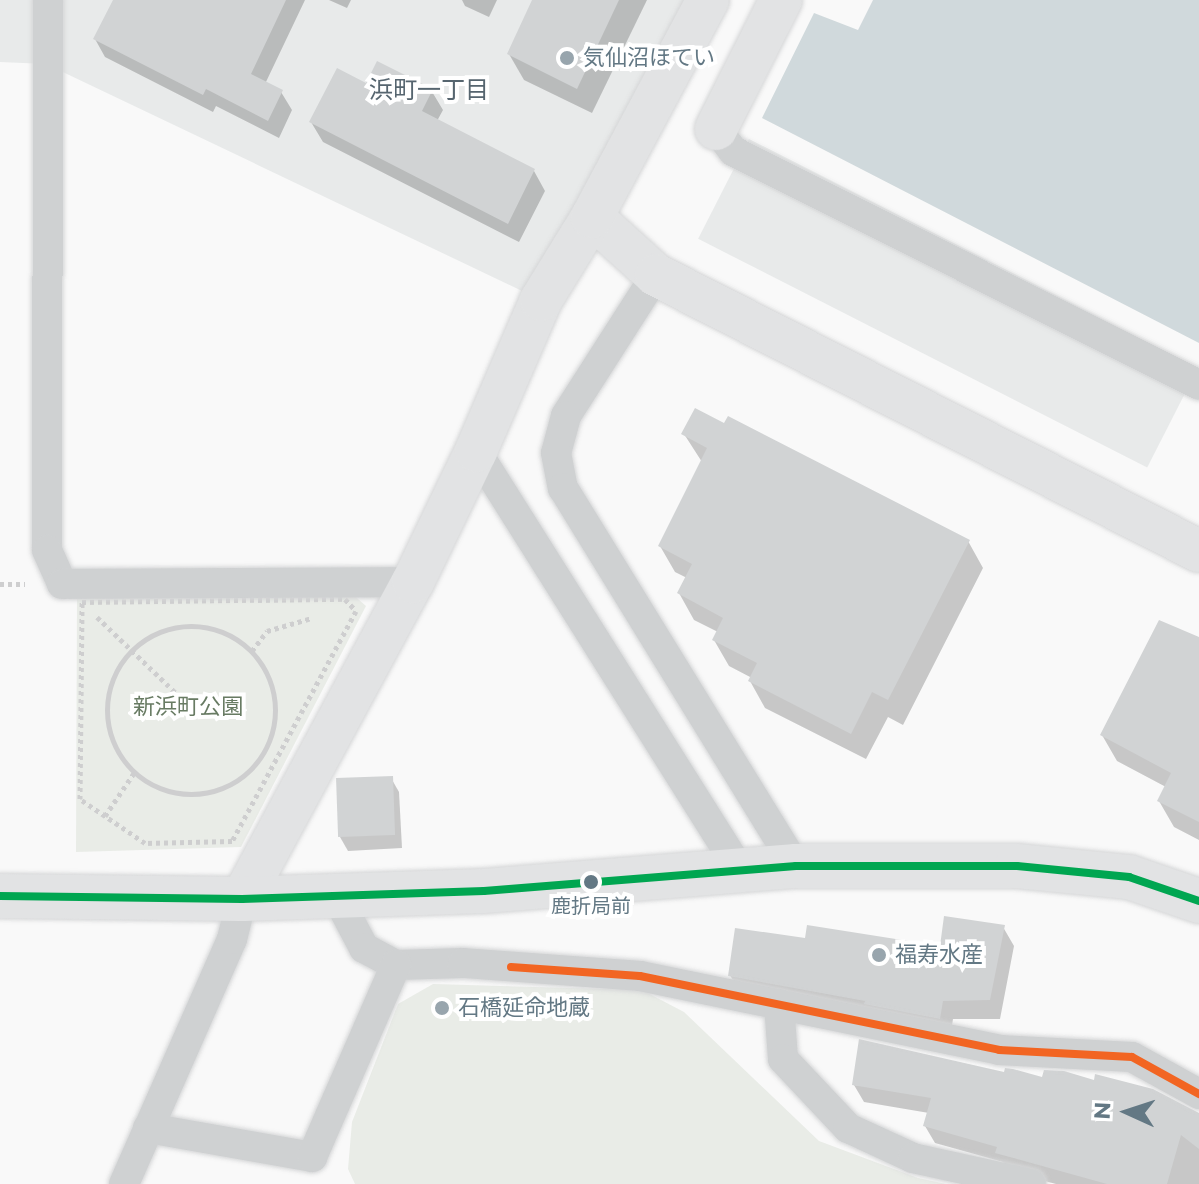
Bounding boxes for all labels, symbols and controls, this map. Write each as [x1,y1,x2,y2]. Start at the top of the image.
place label: 気仙沼ほてい [583,45,715,71]
marker: 気仙沼ほてい [558,49,576,67]
district label: 浜町一丁目 [369,76,489,104]
park label: 新浜町公園 [133,694,243,720]
marker: 鹿折局前 [583,874,599,890]
place label: 鹿折局前 [551,894,631,918]
place label: 福寿水産 [895,942,983,968]
marker: 福寿水産 [870,946,888,964]
place label: 石橋延命地蔵 [458,995,590,1021]
marker: 石橋延命地蔵 [433,999,451,1017]
north arrow [1087,1072,1167,1152]
text: N [1089,1101,1116,1120]

